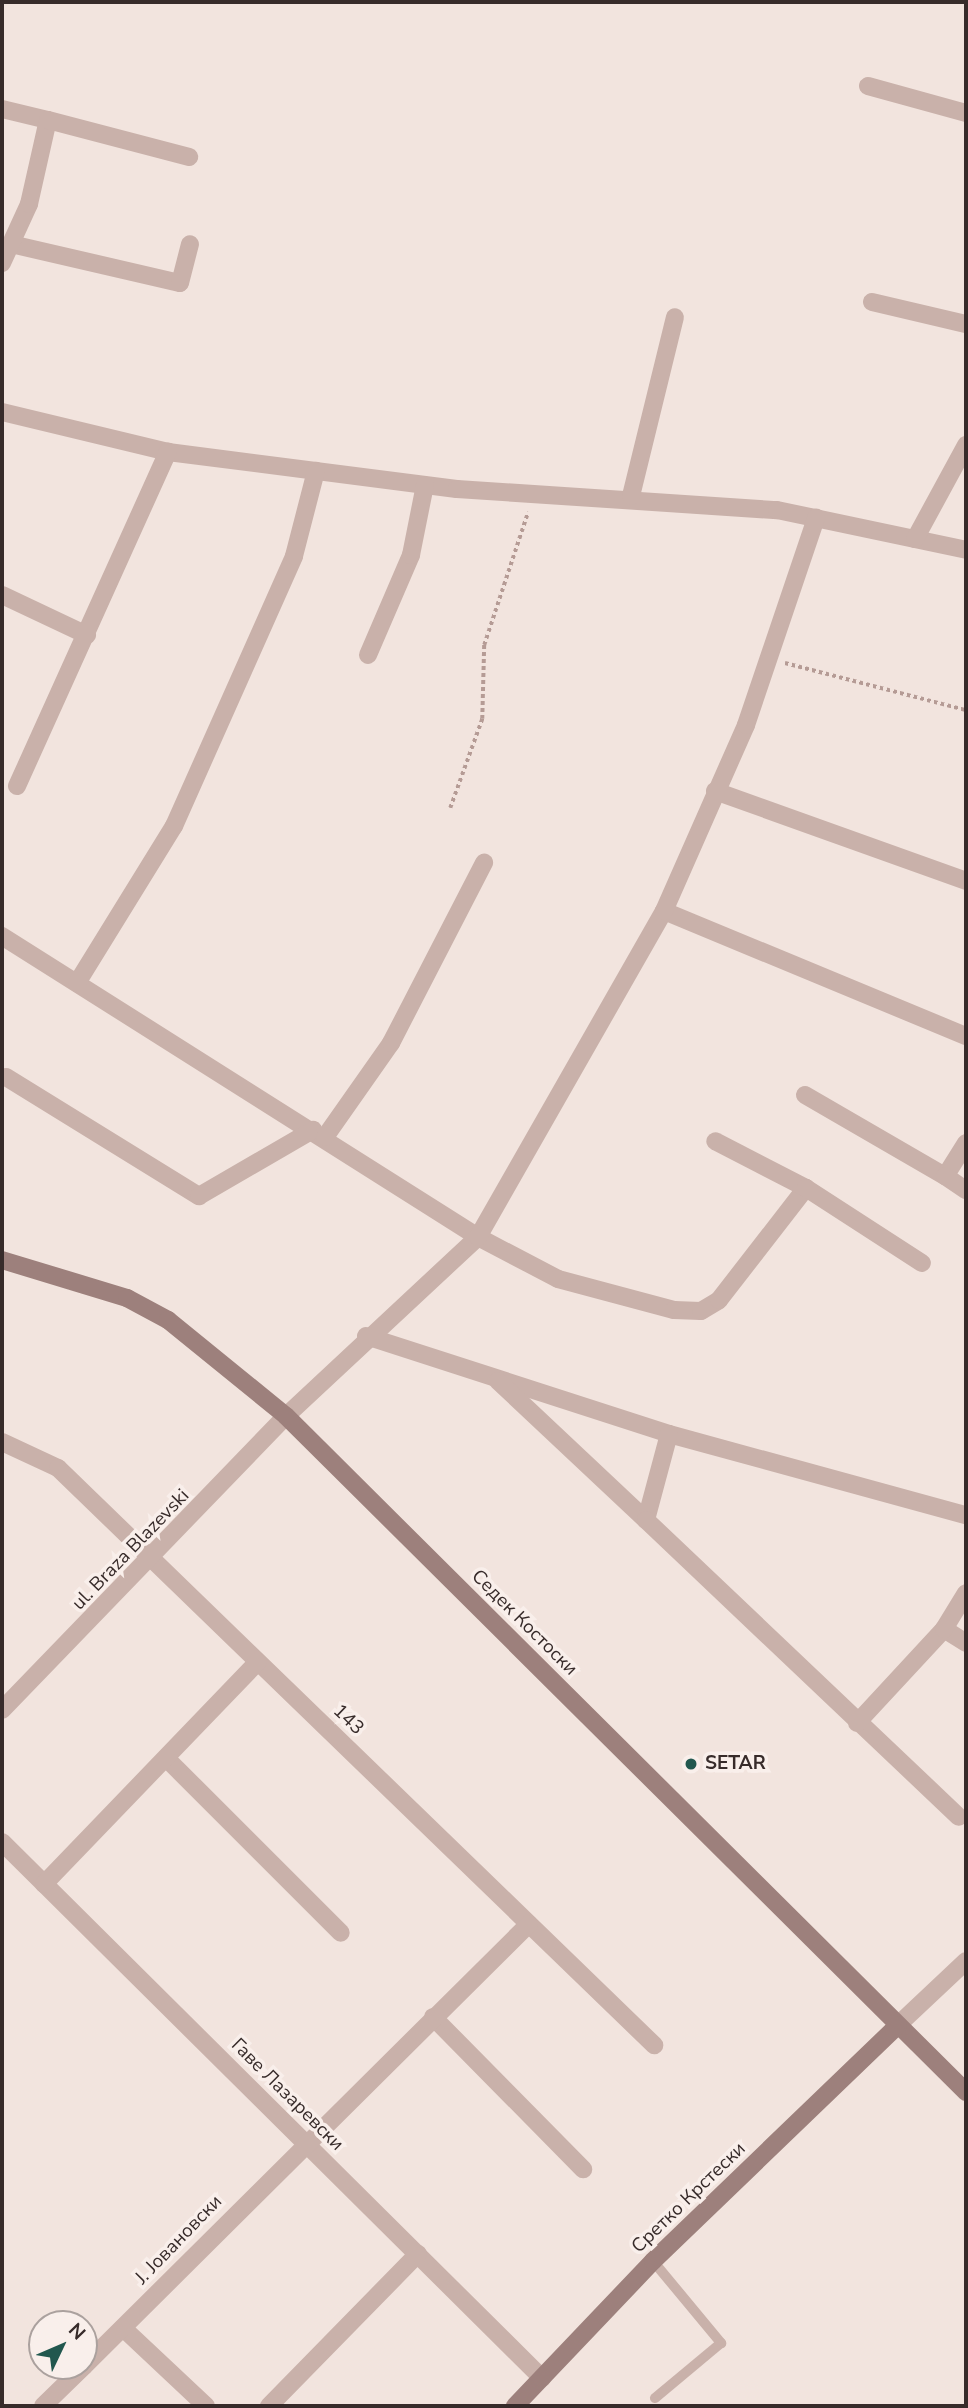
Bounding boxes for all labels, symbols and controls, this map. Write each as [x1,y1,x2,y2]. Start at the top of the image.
street label: ul. Braza Blazevski [68,1485,194,1615]
street label: Седек Костоски [466,1565,582,1681]
street label: 143 [328,1700,368,1740]
place label: SETAR [705,1753,766,1775]
marker: SETAR [683,1756,699,1772]
street label: Гаве Лазаревски [226,2034,348,2156]
street label: Сретко Крстески [627,2138,751,2258]
street label: Ј. Јовановски [131,2191,227,2289]
north arrow [28,2310,98,2380]
text: N [62,2318,91,2346]

